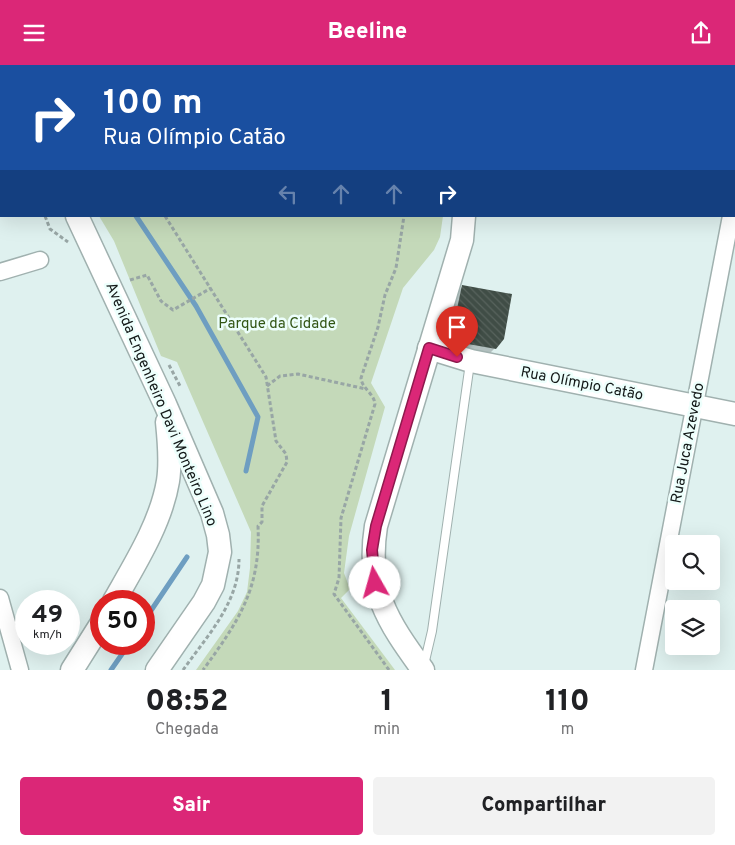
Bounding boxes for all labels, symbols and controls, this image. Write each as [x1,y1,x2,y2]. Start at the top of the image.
icon: menu [20,19,48,47]
text: Beeline [328,19,407,46]
icon: share [687,19,715,47]
text: 100 m [103,82,203,126]
icon: right [20,85,85,150]
text: Rua Olímpio Catão [103,125,286,152]
icon: left [274,180,302,208]
icon: ahead [327,180,355,208]
icon: ahead [380,180,408,208]
icon: right [433,180,461,208]
street label: Avenida Engenheiro Davi Monteiro Lino [100,280,221,529]
pin [436,306,478,357]
icon: arrive [443,313,471,341]
park label: Parque da Cidade [218,315,336,334]
street label: Rua Olímpio Catão [519,363,645,406]
street label: Rua Juca Azevedo [667,381,709,505]
map controls [665,535,720,655]
button: search [665,535,720,590]
position arrow [348,556,400,608]
speed limit sign: 50 [90,590,155,655]
text: 49 [32,600,63,632]
button: layers [665,600,720,655]
text: km/h [33,627,62,643]
text: 08:52 [145,684,228,721]
text: 1 [381,684,393,721]
text: 110 [545,684,590,721]
text: Chegada [155,720,219,740]
text: min [373,720,400,740]
text: m [561,720,574,740]
button: Sair [20,777,363,835]
button: Compartilhar [373,777,715,835]

